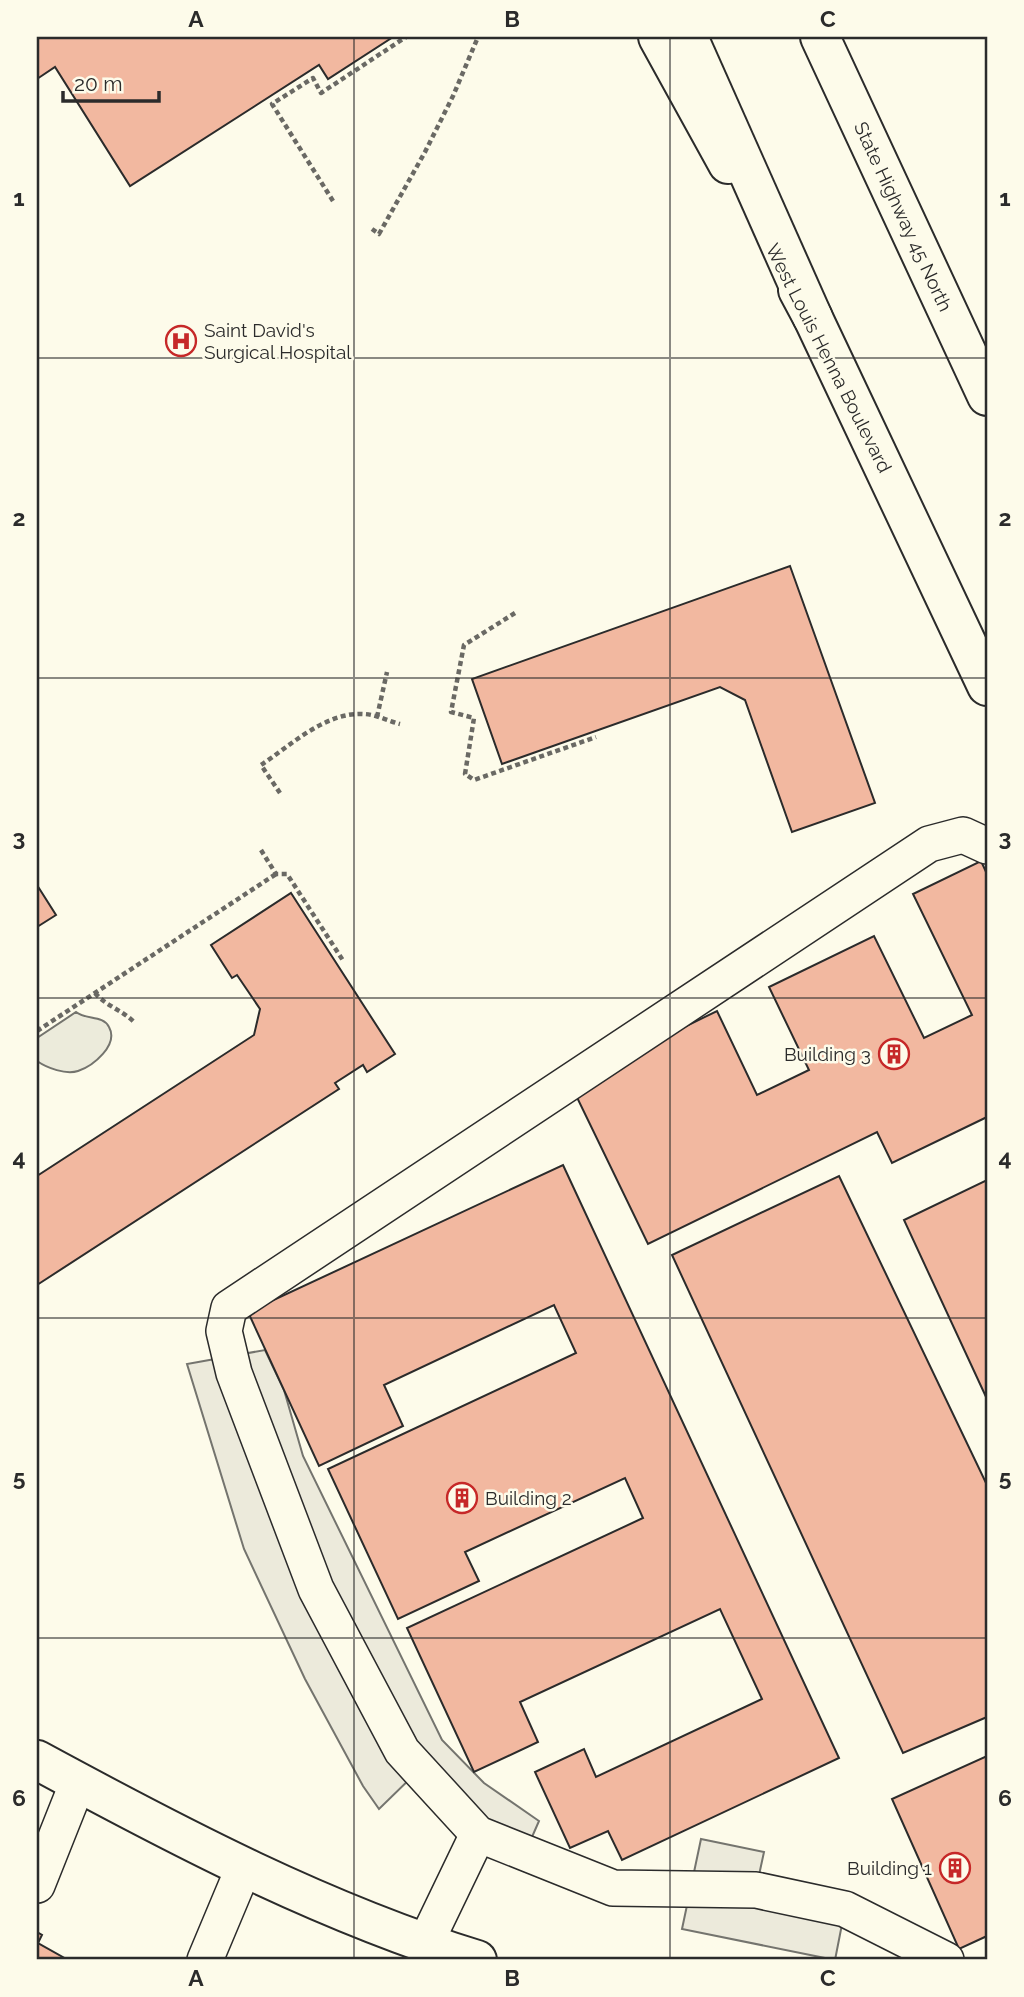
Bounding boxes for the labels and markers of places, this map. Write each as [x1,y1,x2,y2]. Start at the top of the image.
place label: Saint David's Surgical Hospital [204,319,352,363]
hospital icon: Saint David's Surgical Hospital [164,324,198,358]
building icon: Building 3 [877,1037,911,1071]
place label: Building 3 [784,1043,871,1065]
building icon: Building 2 [445,1481,479,1515]
place label: Building 2 [485,1487,572,1509]
building icon: Building 1 [938,1851,972,1885]
place label: Building 1 [847,1857,932,1879]

